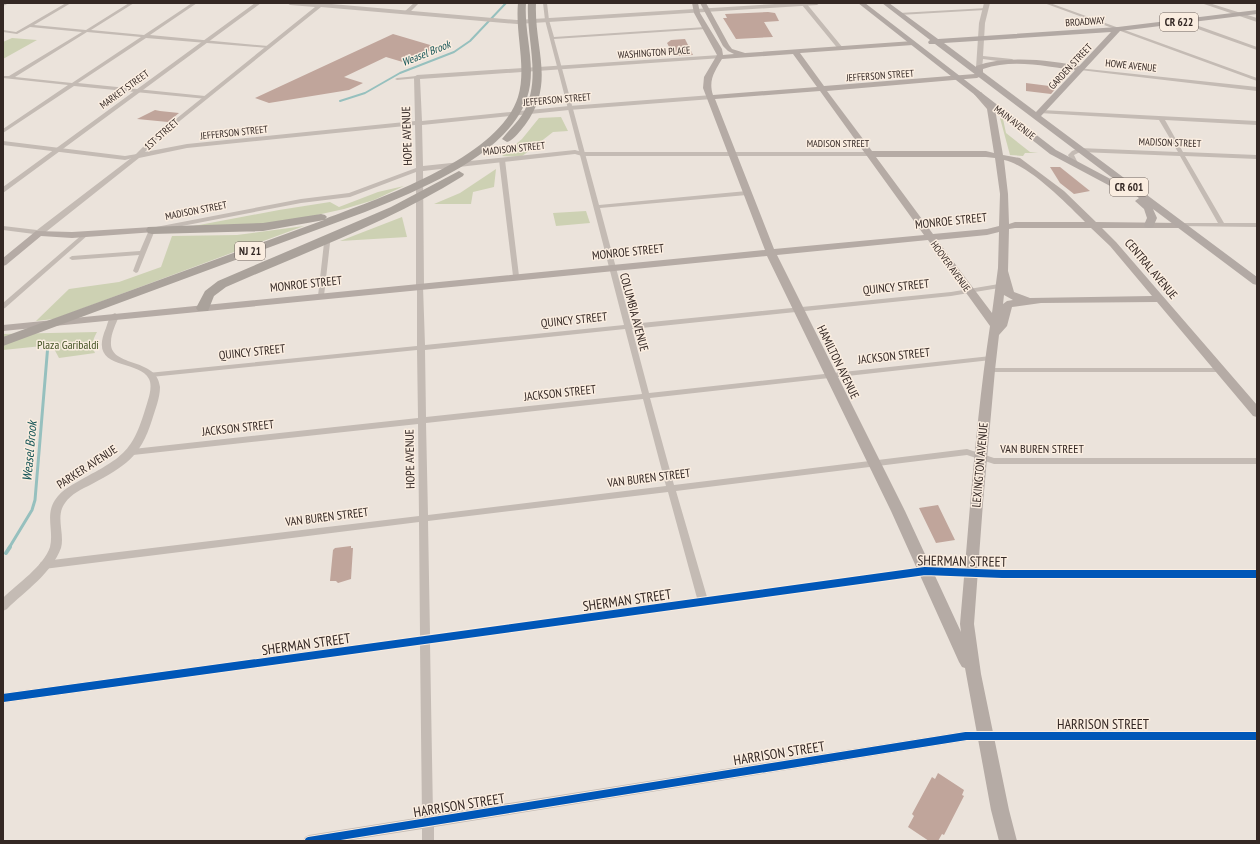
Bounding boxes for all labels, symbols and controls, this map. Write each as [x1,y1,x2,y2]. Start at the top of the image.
road number: CR 622 [1160,13,1198,31]
street label: BROADWAY [1065,14,1106,29]
water label: Weasel Brook [400,36,454,69]
street label: GARDEN STREET [1046,40,1095,92]
street label: WASHINGTON PLACE [617,43,691,62]
street label: HOWE AVENUE [1105,56,1157,75]
street label: MARKET STREET [97,67,152,112]
street label: JEFFERSON STREET [845,67,915,84]
street label: JEFFERSON STREET [522,90,592,109]
street label: MAIN AVENUE [991,102,1038,143]
street label: HOPE AVENUE [398,106,415,166]
street label: 1ST STREET [141,115,182,153]
street label: JEFFERSON STREET [199,122,269,143]
street label: MADISON STREET [1138,135,1202,150]
street label: MADISON STREET [807,137,870,150]
street label: MADISON STREET [482,139,546,158]
road number: CR 601 [1110,178,1148,196]
street label: MADISON STREET [164,198,229,223]
street label: MONROE STREET [914,209,988,232]
street label: CENTRAL AVENUE [1122,235,1181,302]
street label: HOOVER AVENUE [928,238,973,294]
street label: MONROE STREET [591,240,665,263]
road number: NJ 21 [235,242,265,260]
street label: COLUMBIA AVENUE [617,271,652,353]
street label: MONROE STREET [269,272,343,295]
street label: QUINCY STREET [862,275,931,297]
street label: QUINCY STREET [540,308,609,330]
street label: HAMILTON AVENUE [814,322,863,401]
park label: Plaza Garibaldi [37,337,99,352]
street label: QUINCY STREET [218,340,287,362]
street label: JACKSON STREET [856,344,931,367]
street label: JACKSON STREET [522,381,597,404]
street label: JACKSON STREET [200,416,275,439]
water label: Weasel Brook [18,418,41,482]
street label: LEXINGTON AVENUE [968,422,991,508]
street label: HOPE AVENUE [401,429,418,489]
street label: PARKER AVENUE [54,441,120,492]
street label: VAN BUREN STREET [999,441,1084,456]
street label: VAN BUREN STREET [606,465,692,490]
street label: VAN BUREN STREET [284,504,370,529]
street label: SHERMAN STREET [917,551,1008,571]
street label: SHERMAN STREET [581,585,673,615]
street label: SHERMAN STREET [260,629,352,659]
street label: HARRISON STREET [1057,715,1150,733]
street label: HARRISON STREET [732,737,827,769]
street label: HARRISON STREET [412,789,507,821]

